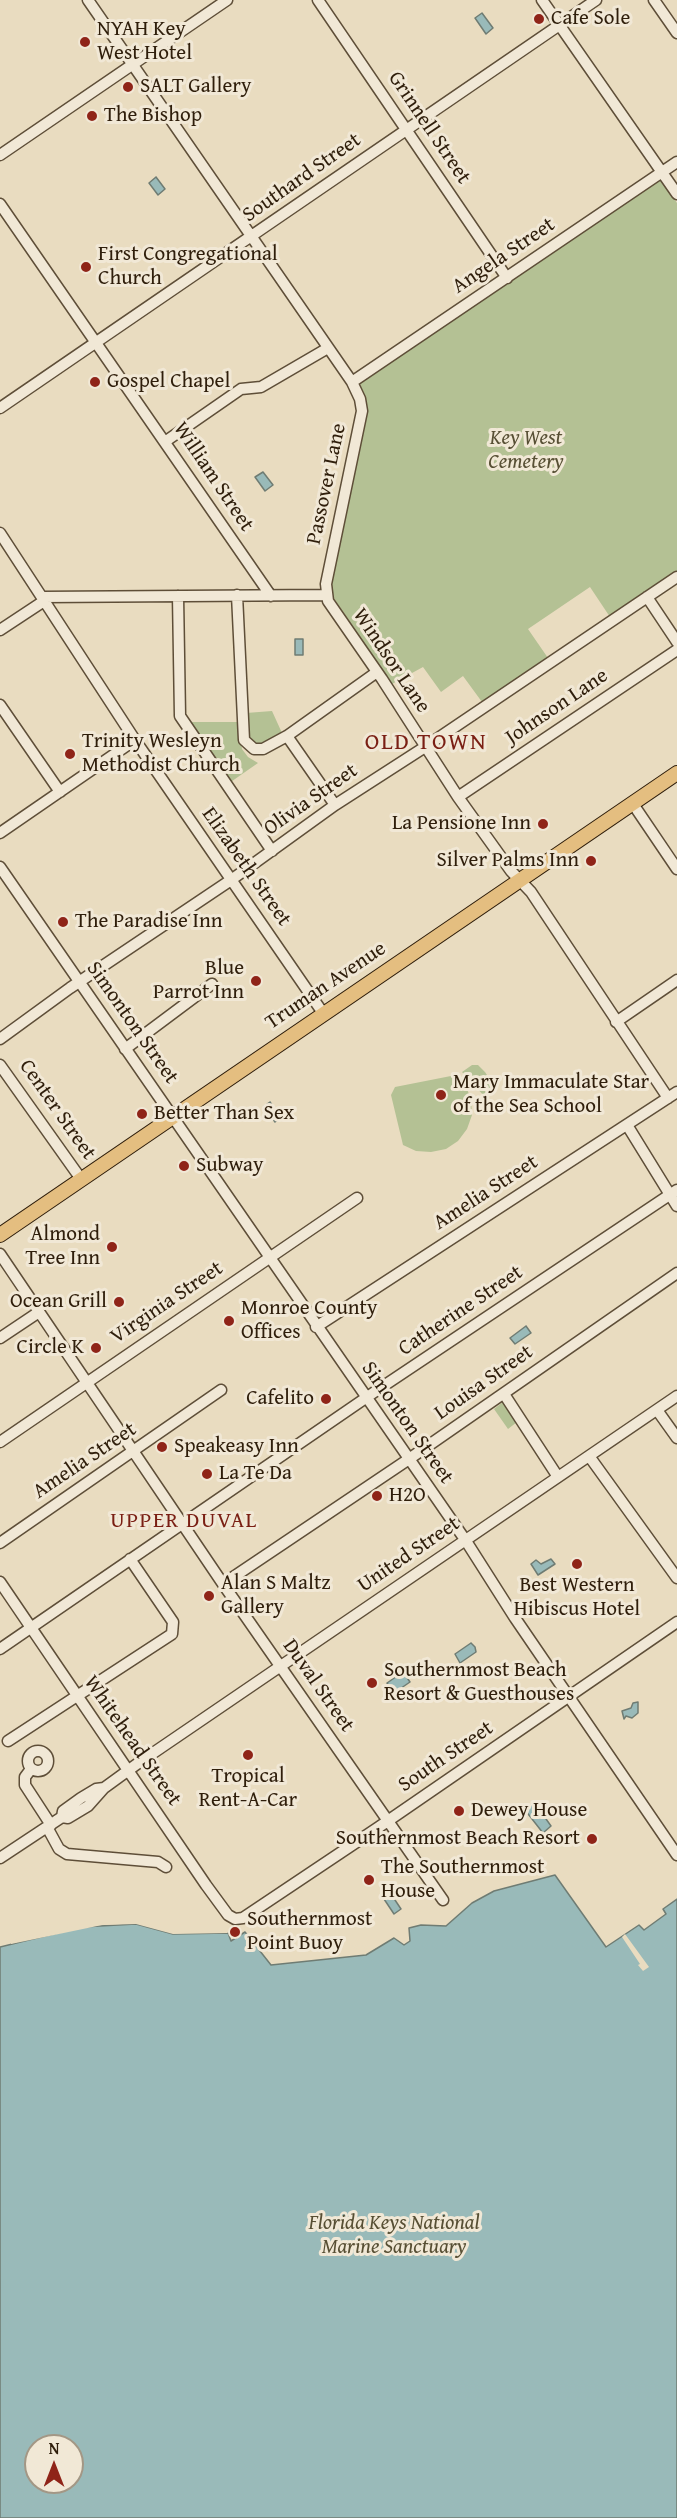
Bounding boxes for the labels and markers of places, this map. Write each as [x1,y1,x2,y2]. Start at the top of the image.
place label: Cafe Sole [551,6,630,32]
marker: Cafe Sole [532,12,546,26]
place label: NYAH Key West Hotel [97,17,192,67]
marker: NYAH Key West Hotel [78,35,92,49]
place label: SALT Gallery [140,74,251,100]
marker: SALT Gallery [121,80,135,94]
place label: The Bishop [104,103,202,129]
marker: The Bishop [85,109,99,123]
place label: First Congregational Church [98,242,278,292]
marker: First Congregational Church [79,260,93,274]
place label: Gospel Chapel [107,369,230,395]
marker: Gospel Chapel [88,375,102,389]
place label: Trinity Wesleyn Methodist Church [82,729,240,779]
marker: Trinity Wesleyn Methodist Church [63,747,77,761]
place label: La Pensione Inn [392,811,531,837]
marker: La Pensione Inn [536,817,550,831]
place label: Silver Palms Inn [437,848,579,874]
marker: Silver Palms Inn [584,854,598,868]
place label: The Paradise Inn [75,909,223,935]
marker: The Paradise Inn [56,915,70,929]
place label: Blue Parrot Inn [153,956,244,1006]
marker: Blue Parrot Inn [249,974,263,988]
place label: Mary Immaculate Star of the Sea School [453,1070,649,1120]
marker: Mary Immaculate Star of the Sea School [434,1088,448,1102]
place label: Better Than Sex [154,1101,294,1127]
marker: Better Than Sex [135,1107,149,1121]
place label: Subway [196,1153,263,1179]
marker: Subway [177,1159,191,1173]
place label: Almond Tree Inn [26,1222,100,1272]
marker: Almond Tree Inn [105,1240,119,1254]
place label: Ocean Grill [10,1289,107,1315]
marker: Ocean Grill [112,1295,126,1309]
place label: Monroe County Offices [241,1296,377,1346]
marker: Monroe County Offices [222,1314,236,1328]
place label: Circle K [17,1335,84,1361]
marker: Circle K [89,1341,103,1355]
place label: Cafelito [246,1386,314,1412]
marker: Cafelito [319,1392,333,1406]
place label: Speakeasy Inn [174,1434,299,1460]
marker: Speakeasy Inn [155,1440,169,1454]
place label: La Te Da [219,1461,292,1487]
marker: La Te Da [200,1467,214,1481]
place label: H2O [389,1483,426,1509]
marker: H2O [370,1489,384,1503]
marker: Best Western Hibiscus Hotel [570,1557,584,1571]
place label: Alan S Maltz Gallery [221,1571,330,1621]
place label: Best Western Hibiscus Hotel [514,1573,640,1623]
marker: Alan S Maltz Gallery [202,1589,216,1603]
place label: Southernmost Beach Resort & Guesthouses [384,1658,574,1708]
marker: Southernmost Beach Resort & Guesthouses [365,1676,379,1690]
marker: Tropical Rent-A-Car [241,1748,255,1762]
place label: Tropical Rent-A-Car [199,1764,297,1814]
place label: Dewey House [471,1798,587,1824]
marker: Dewey House [452,1804,466,1818]
place label: Southernmost Beach Resort [336,1826,580,1852]
marker: Southernmost Beach Resort [585,1832,599,1846]
place label: The Southernmost House [381,1855,544,1905]
marker: The Southernmost House [362,1873,376,1887]
place label: Southernmost Point Buoy [247,1907,372,1957]
marker: Southernmost Point Buoy [228,1925,242,1939]

